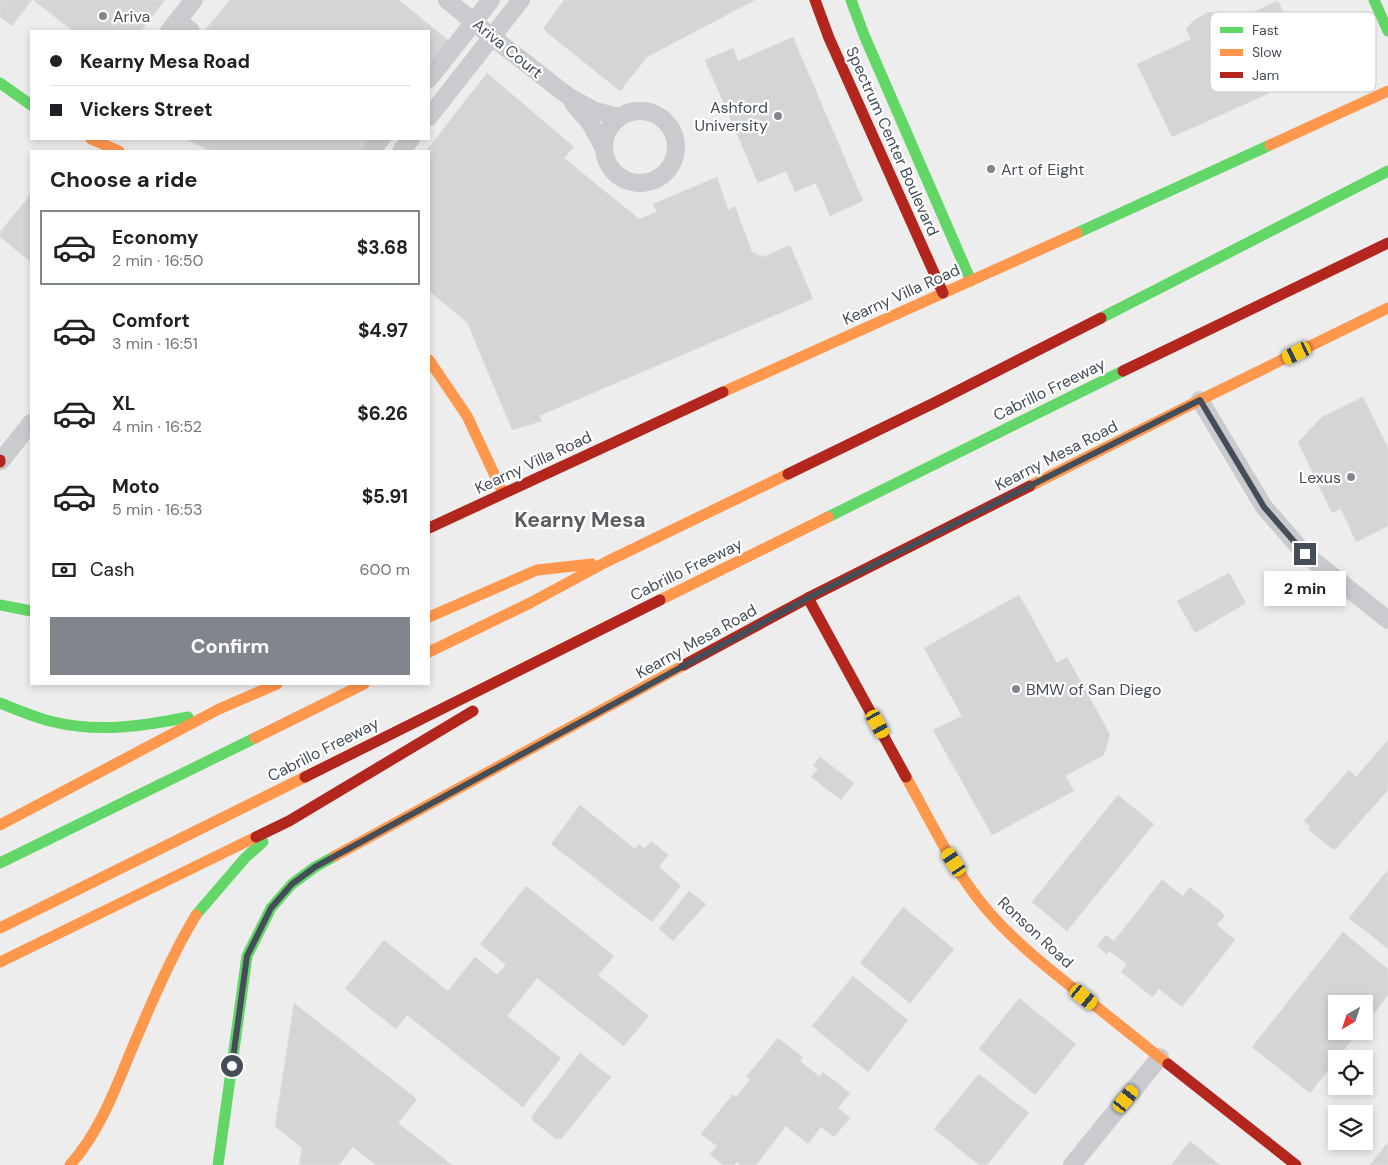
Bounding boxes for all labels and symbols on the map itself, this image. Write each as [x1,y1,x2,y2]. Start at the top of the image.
place label: Ariva [113,6,150,27]
marker: Ariva [97,10,109,22]
legend [1210,12,1376,92]
street label: Ariva Court [469,14,547,83]
text: Fast [1252,21,1279,39]
street label: Spectrum Center Boulevard [841,43,944,239]
text: Slow [1252,43,1282,61]
text: Jam [1252,66,1279,84]
place label: Ashford University [694,97,768,136]
marker: Ashford University [772,110,784,122]
place label: Art of Eight [1001,159,1085,180]
marker: Art of Eight [985,163,997,175]
street label: Kearny Villa Road [839,259,963,330]
car [1280,340,1313,366]
street label: Cabrillo Freeway [990,353,1109,426]
street label: Kearny Mesa Road [991,415,1121,496]
street label: Kearny Villa Road [471,426,595,499]
place label: Lexus [1299,467,1341,488]
marker: Lexus [1345,471,1357,483]
district label: Kearny Mesa [514,506,646,534]
street label: Cabrillo Freeway [627,533,746,606]
route end [1294,543,1316,565]
callout: 2 min [1264,572,1346,606]
street label: Kearny Mesa Road [632,599,761,683]
place label: BMW of San Diego [1026,679,1161,700]
marker: BMW of San Diego [1010,683,1022,695]
car [864,707,891,741]
street label: Cabrillo Freeway [264,712,382,787]
car [939,845,968,879]
street label: Ronson Road [993,892,1078,973]
car [1067,982,1100,1012]
north arrow [1328,995,1372,1040]
route start [221,1055,243,1077]
car [1110,1083,1141,1115]

